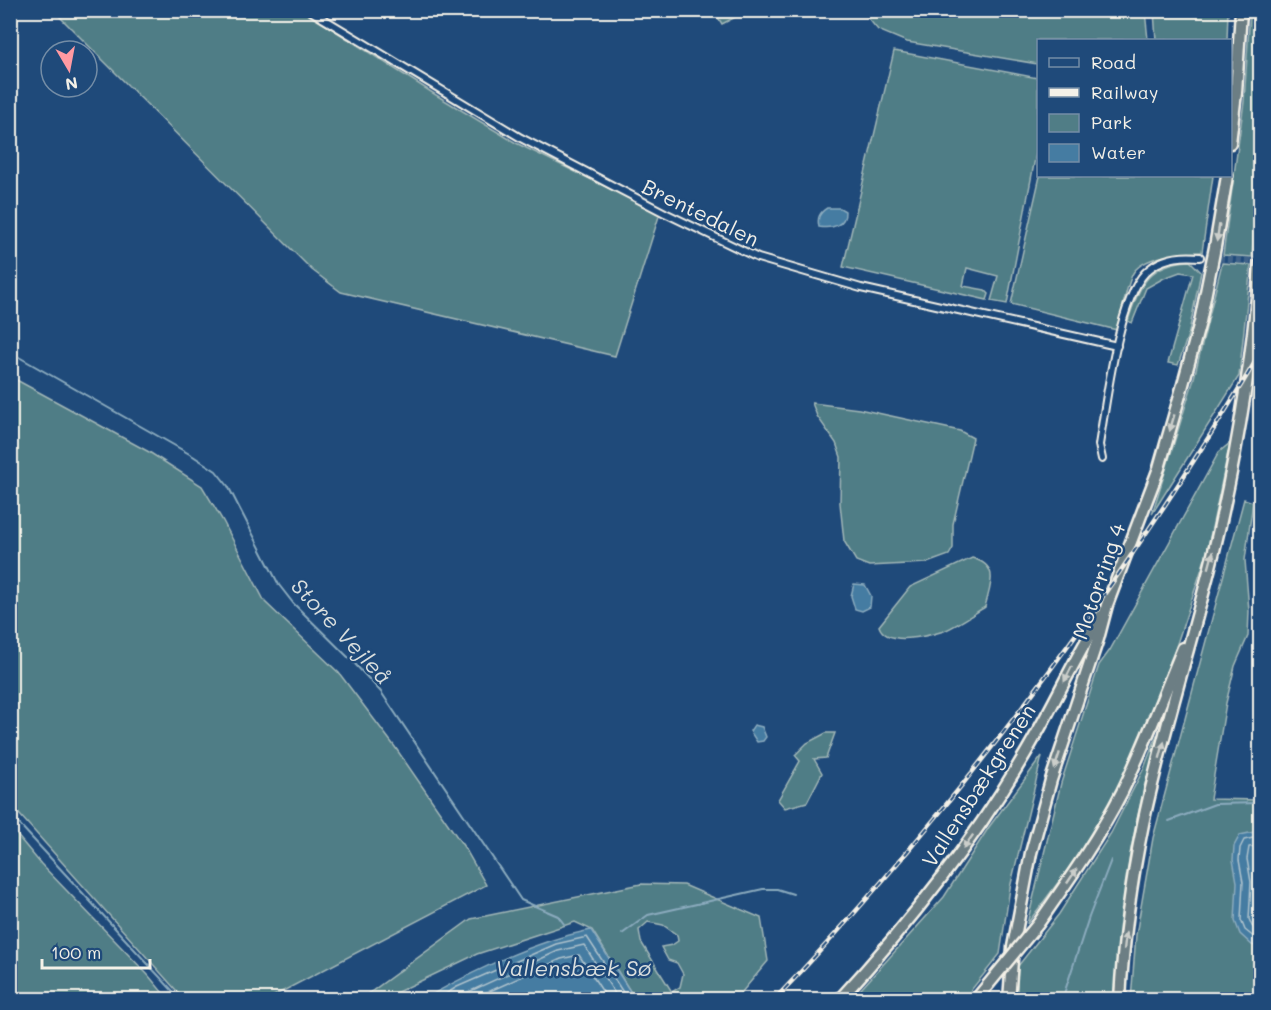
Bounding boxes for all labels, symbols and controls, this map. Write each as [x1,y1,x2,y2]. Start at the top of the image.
north arrow [39,39,99,99]
legend [1037,39,1232,177]
text: Road [1091,50,1136,74]
text: N [64,73,80,96]
text: Railway [1091,80,1158,104]
text: Park [1091,110,1132,134]
text: Water [1091,140,1146,164]
street label: Brentedalen [638,172,764,252]
one-way arrow [1213,224,1222,243]
one-way arrow [1167,414,1176,432]
street label: Motorring 4 [1065,519,1131,643]
one-way arrow [1207,551,1217,570]
water label: Store Vejleå [285,572,399,690]
one-way arrow [1063,666,1073,683]
street label: Vallensbækgrenen [915,698,1041,872]
one-way arrow [1157,741,1167,759]
one-way arrow [1052,752,1062,770]
one-way arrow [962,833,974,849]
one-way arrow [1066,869,1078,885]
scale bar [42,932,150,970]
one-way arrow [1120,932,1130,951]
text: 100 m [51,940,101,964]
water label: Vallensbæk Sø [495,953,651,982]

